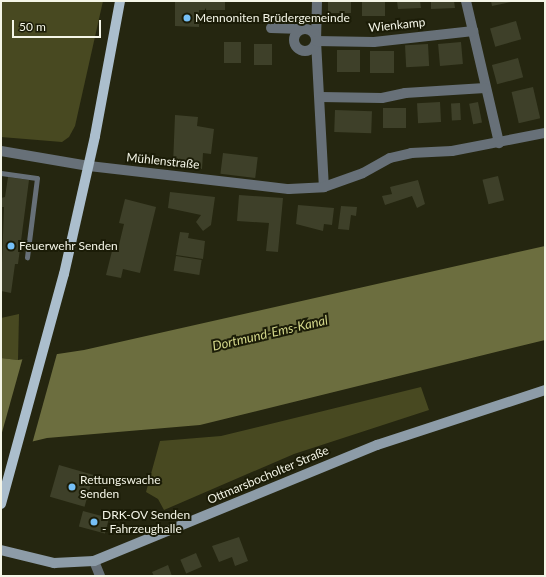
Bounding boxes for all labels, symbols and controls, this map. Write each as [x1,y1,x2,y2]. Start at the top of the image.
place label: Mennoniten Brüdergemeinde [195,11,350,25]
scale bar [14,12,103,38]
marker: Mennoniten Brüdergemeinde [182,13,192,23]
street label: Wienkamp [368,15,426,35]
text: 50 m [19,19,46,34]
street label: Mühlenstraße [126,150,200,172]
place label: Feuerwehr Senden [19,239,118,253]
marker: Feuerwehr Senden [6,241,16,251]
water label: Dortmund-Ems-Kanal [211,312,329,354]
street label: Ottmarsbocholter Straße [205,443,331,507]
place label: Rettungswache Senden [80,473,161,501]
marker: Rettungswache Senden [67,482,77,492]
place label: DRK-OV Senden - Fahrzeughalle [102,508,191,536]
marker: DRK-OV Senden - Fahrzeughalle [89,517,99,527]

